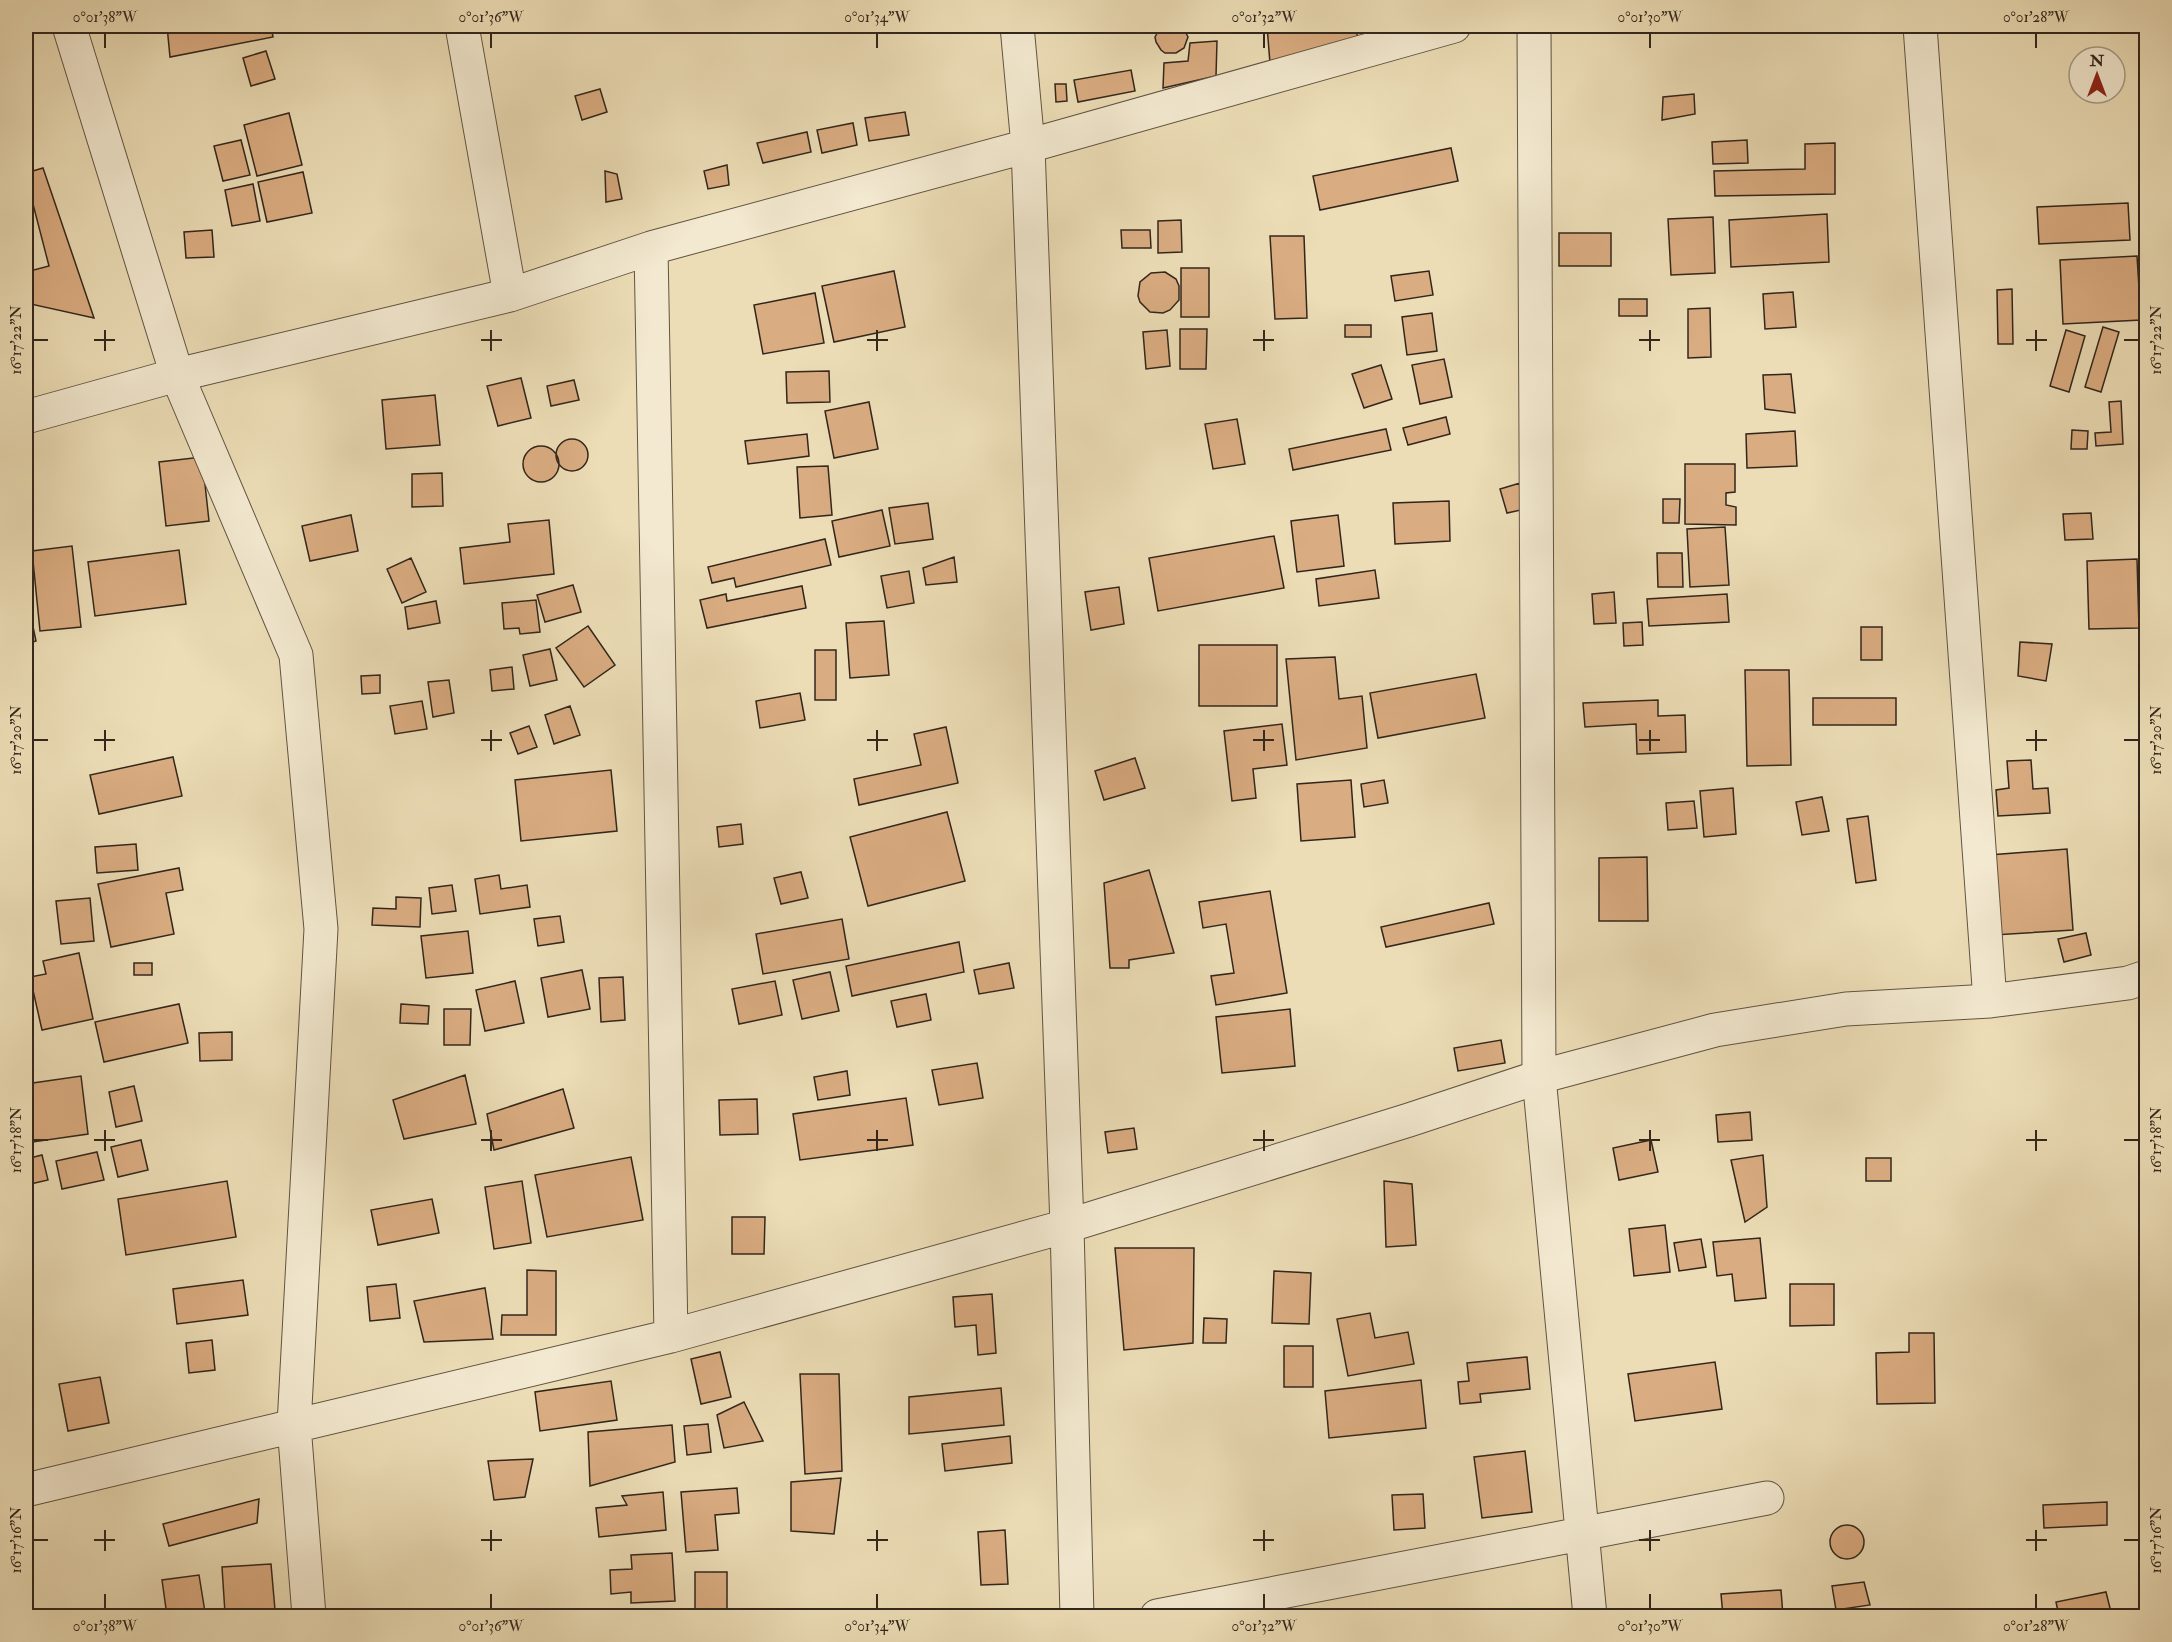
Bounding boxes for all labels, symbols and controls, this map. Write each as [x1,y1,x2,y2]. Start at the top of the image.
text: 0°01'38"W [73,8,138,27]
text: 0°01'36"W [459,8,524,27]
text: 0°01'34"W [844,8,910,27]
text: 0°01'32"W [1232,8,1297,27]
text: 0°01'30"W [1617,8,1683,27]
text: 0°01'28"W [2003,8,2070,27]
north arrow [2067,45,2127,105]
text: N [2089,51,2105,71]
text: 16°17'22"N [7,305,26,375]
text: 16°17'22"N [2147,305,2166,375]
text: 16°17'20"N [7,705,26,775]
text: 16°17'20"N [2147,705,2166,775]
text: 16°17'18"N [7,1106,26,1173]
text: 16°17'18"N [2147,1106,2166,1173]
text: 16°17'16"N [7,1506,26,1574]
text: 16°17'16"N [2147,1506,2166,1574]
text: 0°01'38"W [73,1617,138,1636]
text: 0°01'36"W [459,1617,524,1636]
text: 0°01'34"W [844,1617,910,1636]
text: 0°01'32"W [1232,1617,1297,1636]
text: 0°01'30"W [1617,1617,1683,1636]
text: 0°01'28"W [2003,1617,2070,1636]

